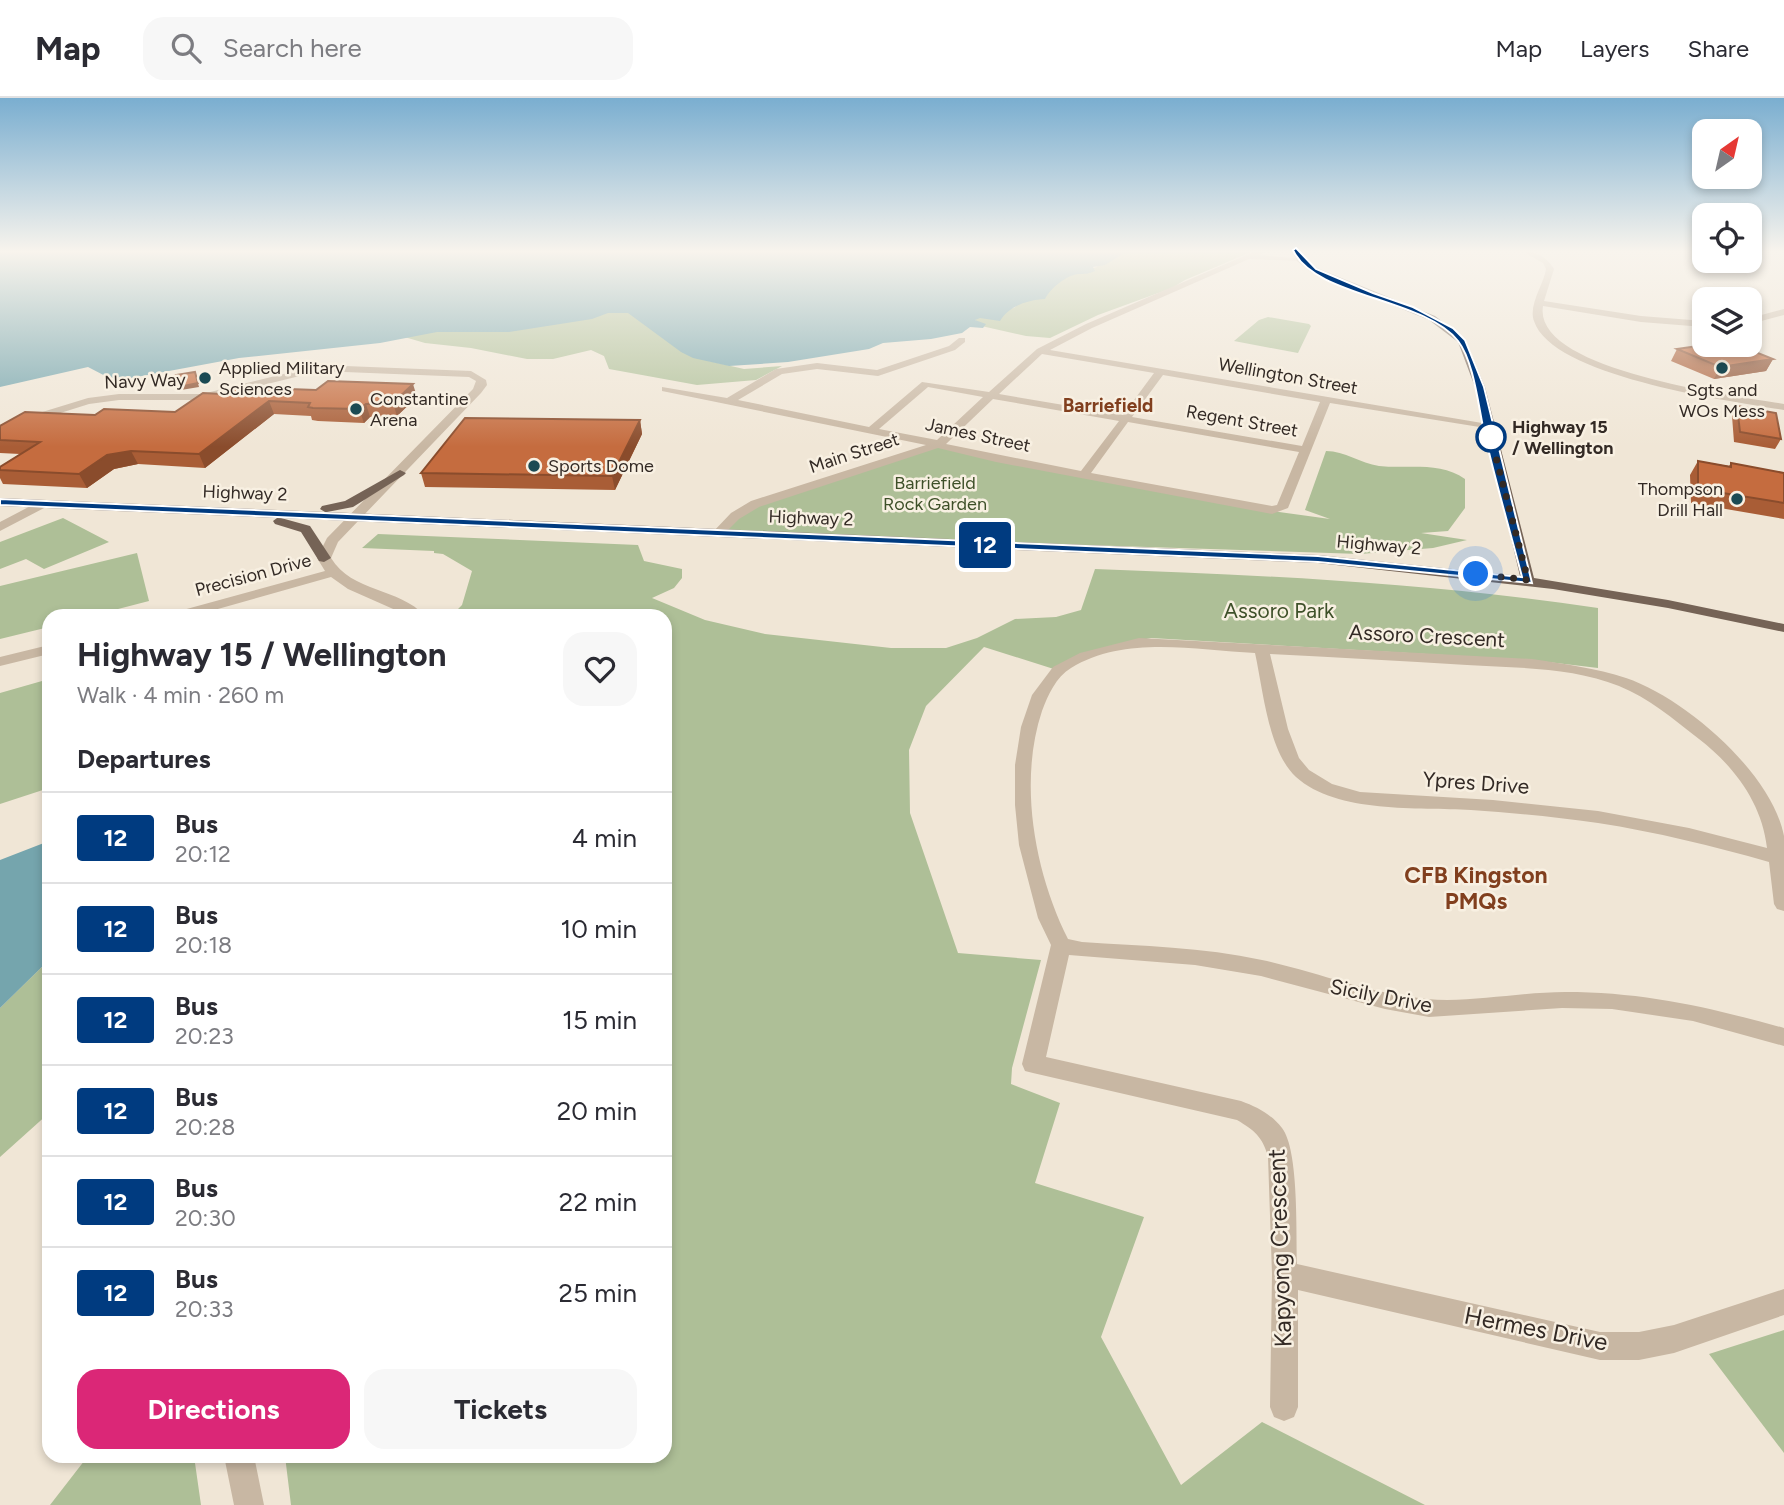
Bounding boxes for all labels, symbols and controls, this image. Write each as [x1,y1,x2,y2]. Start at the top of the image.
search box [143,17,633,80]
text: Map [35,29,101,68]
icon: search [167,29,205,67]
text: Search here [223,32,362,64]
text: Map [1495,34,1542,63]
text: Layers [1580,34,1649,63]
text: Share [1687,34,1749,63]
north arrow [1692,119,1762,189]
map controls [1692,119,1762,357]
button: locate [1692,203,1762,273]
button: layers [1692,287,1762,357]
street label: Wellington Street [1217,353,1360,399]
place label: Applied Military Sciences [219,357,345,400]
marker: Sgts and WOs Mess [1714,360,1730,376]
street label: Navy Way [104,369,187,393]
marker: Applied Military Sciences [197,370,213,386]
place label: Sgts and WOs Mess [1679,379,1765,422]
place label: Constantine Arena [370,388,469,431]
district label: Barriefield [1063,394,1153,417]
street label: Regent Street [1184,400,1300,442]
marker: Constantine Arena [348,401,364,417]
street label: James Street [923,413,1033,457]
place label: Highway 15 / Wellington [1512,416,1613,459]
marker: Highway 15 / Wellington [1476,422,1506,452]
street label: Main Street [806,428,902,478]
place label: Sports Dome [548,455,654,477]
marker: Sports Dome [526,458,542,474]
park label: Barriefield Rock Garden [883,472,987,515]
place label: Thompson Drill Hall [1638,478,1723,521]
street label: Highway 2 [202,481,288,505]
marker: Thompson Drill Hall [1729,491,1745,507]
street label: Highway 2 [768,506,854,530]
line badge: 12 [954,522,1016,568]
text: 12 [973,530,997,559]
street label: Highway 2 [1336,530,1422,560]
street label: Precision Drive [193,549,314,601]
your location [1458,556,1493,591]
park label: Assoro Park [1224,598,1335,623]
street label: Assoro Crescent [1348,619,1506,652]
button: heart [563,632,637,706]
text: Highway 15 / Wellington [77,635,446,674]
text: Walk · 4 min · 260 m [77,681,284,709]
text: Departures [77,743,211,775]
street label: Ypres Drive [1422,766,1530,799]
text: Bus [175,808,218,840]
text: 4 min [572,822,637,854]
text: 12 [103,823,128,852]
text: 20:12 [175,840,231,868]
district label: CFB Kingston PMQs [1404,861,1548,915]
text: Bus [175,899,218,931]
text: 10 min [561,913,637,945]
text: 12 [103,914,128,943]
text: 20:18 [175,931,232,959]
street label: Sicily Drive [1328,973,1434,1018]
text: Bus [175,990,218,1022]
text: 15 min [562,1004,637,1036]
text: 12 [103,1005,128,1034]
text: 20:23 [175,1022,234,1050]
text: Bus [175,1081,218,1113]
text: 20 min [557,1095,637,1127]
text: 12 [103,1096,128,1125]
text: 20:28 [175,1113,235,1141]
street label: Kapyong Crescent [1262,1148,1297,1348]
text: Bus [175,1172,218,1204]
text: 22 min [559,1186,637,1218]
text: 12 [103,1187,128,1216]
text: 20:30 [175,1204,236,1232]
text: Bus [175,1263,218,1295]
text: 25 min [558,1277,637,1309]
text: 12 [103,1278,128,1307]
text: 20:33 [175,1295,233,1323]
street label: Hermes Drive [1462,1300,1610,1357]
button: Directions [77,1369,350,1449]
button: Tickets [364,1369,637,1449]

